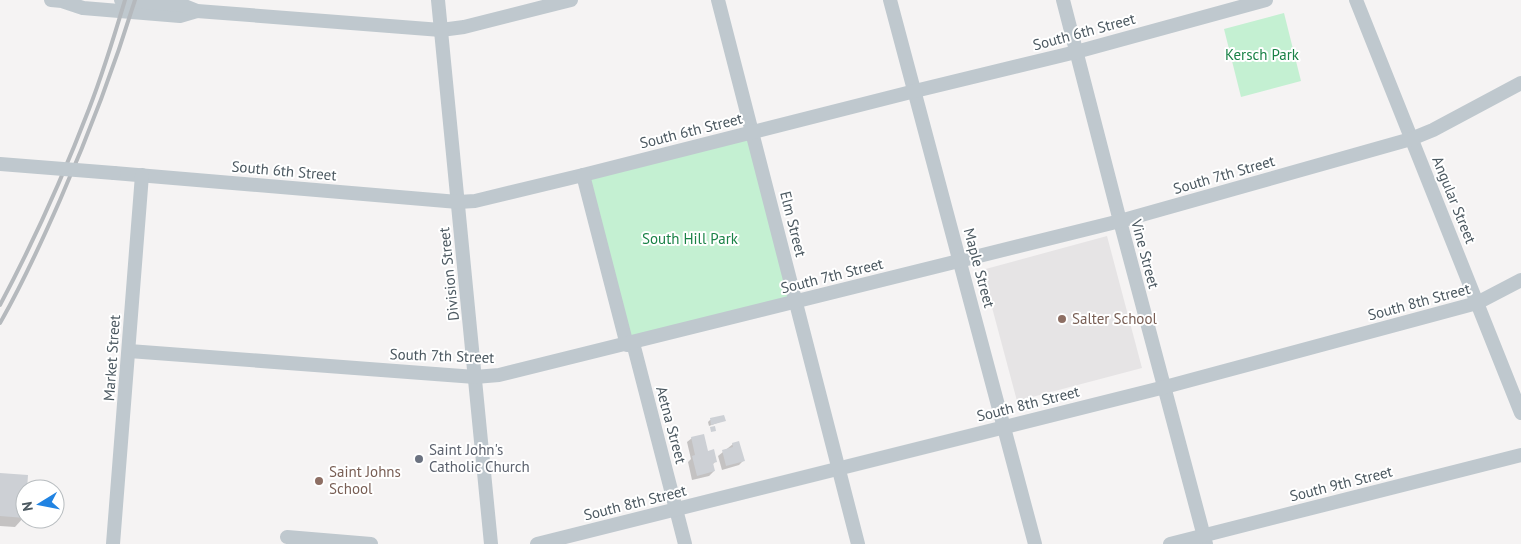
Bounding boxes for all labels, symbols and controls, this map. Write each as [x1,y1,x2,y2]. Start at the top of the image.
street label: South 6th Street [1031,9,1137,54]
park label: Kersch Park [1225,45,1300,64]
street label: South 6th Street [638,109,744,152]
street label: South 7th Street [1171,151,1277,198]
street label: Angular Street [1428,153,1481,246]
street label: South 6th Street [231,156,337,185]
street label: Elm Street [776,189,811,259]
street label: Vine Street [1127,216,1164,290]
street label: Division Street [434,226,463,322]
street label: Maple Street [960,226,999,310]
park label: South Hill Park [642,229,739,248]
street label: South 7th Street [779,254,885,297]
street label: South 8th Street [1366,279,1472,324]
place label: Salter School [1072,309,1157,328]
marker: Salter School [1056,313,1068,325]
street label: Market Street [99,314,124,402]
street label: South 7th Street [389,344,495,367]
street label: South 8th Street [975,382,1081,425]
street label: Aetna Street [652,384,691,466]
place label: Saint John's Catholic Church [429,440,530,476]
marker: Saint John's Catholic Church [413,453,425,465]
place label: Saint Johns School [329,462,401,498]
street label: South 9th Street [1288,462,1394,505]
marker: Saint Johns School [313,475,325,487]
north arrow [15,479,65,529]
street label: South 8th Street [582,481,688,524]
text: N [18,500,37,512]

